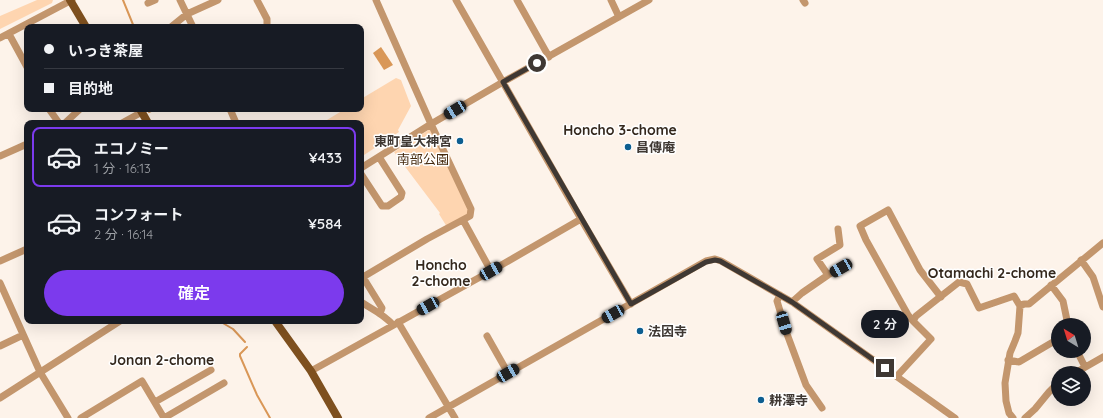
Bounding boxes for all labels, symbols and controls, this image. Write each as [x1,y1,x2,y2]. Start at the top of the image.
text: いっき茶屋 [68,41,143,60]
route start [528,54,546,72]
text: 目的地 [68,79,113,98]
car [442,99,468,121]
district label: Honcho 3-chome [563,121,677,139]
place label: 東町皇大神宮 [374,133,452,149]
marker: 東町皇大神宮 [455,136,465,146]
icon: car [46,139,82,175]
text: エコノミー [94,139,169,158]
place label: 昌傳庵 [636,139,675,155]
marker: 昌傳庵 [623,142,633,152]
text: ¥433 [309,148,342,167]
park label: 南部公園 [397,151,449,167]
text: 1 分 · 16:13 [94,160,151,176]
icon: car [46,205,82,241]
text: コンフォート [94,205,184,224]
text: ¥584 [308,214,342,233]
text: 2 分 · 16:14 [94,226,153,242]
district label: Honcho 2-chome [412,256,470,290]
car [828,257,854,279]
car [478,260,504,282]
district label: Otamachi 2-chome [928,264,1056,282]
button: 確定 [44,270,344,316]
car [415,295,441,317]
car [600,303,626,325]
car [775,310,793,336]
callout: 2 分 [861,310,909,338]
text: 2 分 [873,316,897,332]
north arrow [1051,318,1091,358]
map controls [1051,318,1091,406]
place label: 法因寺 [648,323,687,339]
marker: 法因寺 [635,326,645,336]
district label: Jonan 2-chome [110,351,214,369]
route end [876,359,894,377]
car [495,362,521,384]
button: layers [1051,366,1091,406]
place label: 耕澤寺 [769,392,808,408]
marker: 耕澤寺 [756,395,766,405]

